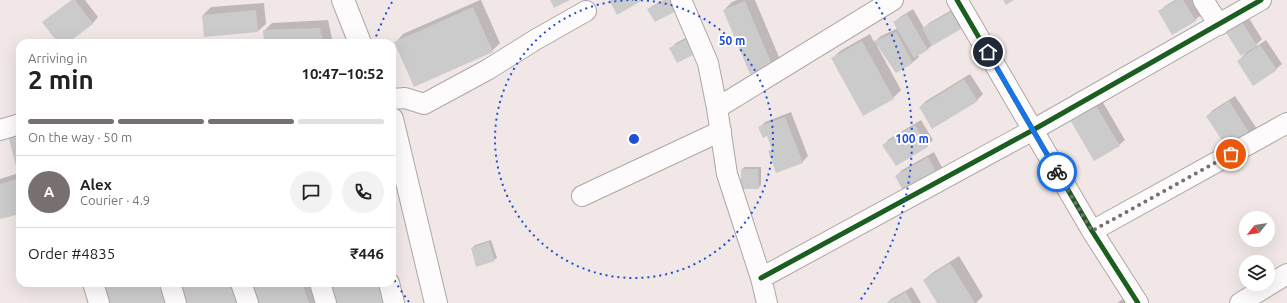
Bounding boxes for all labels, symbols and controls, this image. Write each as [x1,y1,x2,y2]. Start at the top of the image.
text: 50 m [719,34,745,47]
pin [971,35,1005,69]
icon: home [977,41,999,63]
text: Arriving in [28,51,87,65]
text: 2 min [28,65,94,94]
text: 10:47–10:52 [301,65,384,82]
text: On the way · 50 m [28,130,132,144]
centre of rings [627,132,641,146]
text: 100 m [895,132,929,145]
pin [1214,137,1248,171]
icon: bag [1220,143,1242,165]
courier [1037,152,1077,192]
icon: bike [1046,161,1068,183]
button: chat [290,171,332,213]
button: phone [342,171,384,213]
text: Alex [80,176,112,193]
text: A [44,183,54,200]
text: Courier · 4.9 [80,193,150,207]
north arrow [1239,211,1275,247]
map controls [1239,211,1275,291]
text: Order #4835 [28,245,115,262]
text: ₹446 [350,245,384,262]
button: layers [1239,255,1275,291]

